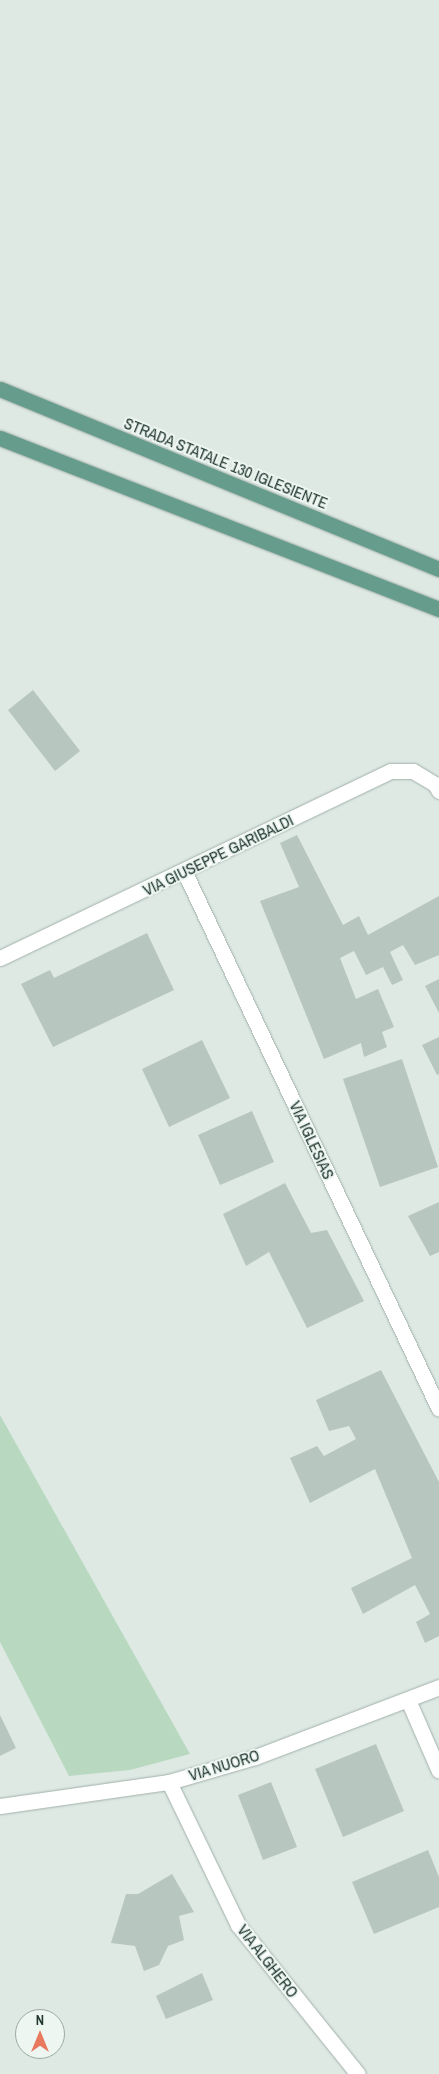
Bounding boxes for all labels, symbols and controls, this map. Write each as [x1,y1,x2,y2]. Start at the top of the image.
street label: STRADA STATALE 130 IGLESIENTE [121,413,331,513]
street label: VIA GIUSEPPE GARIBALDI [139,810,297,900]
street label: VIA IGLESIAS [285,1098,339,1182]
street label: VIA NUORO [186,1745,262,1785]
street label: VIA ALGHERO [233,1920,303,2002]
north arrow [15,2009,65,2059]
text: N [36,2011,44,2029]

